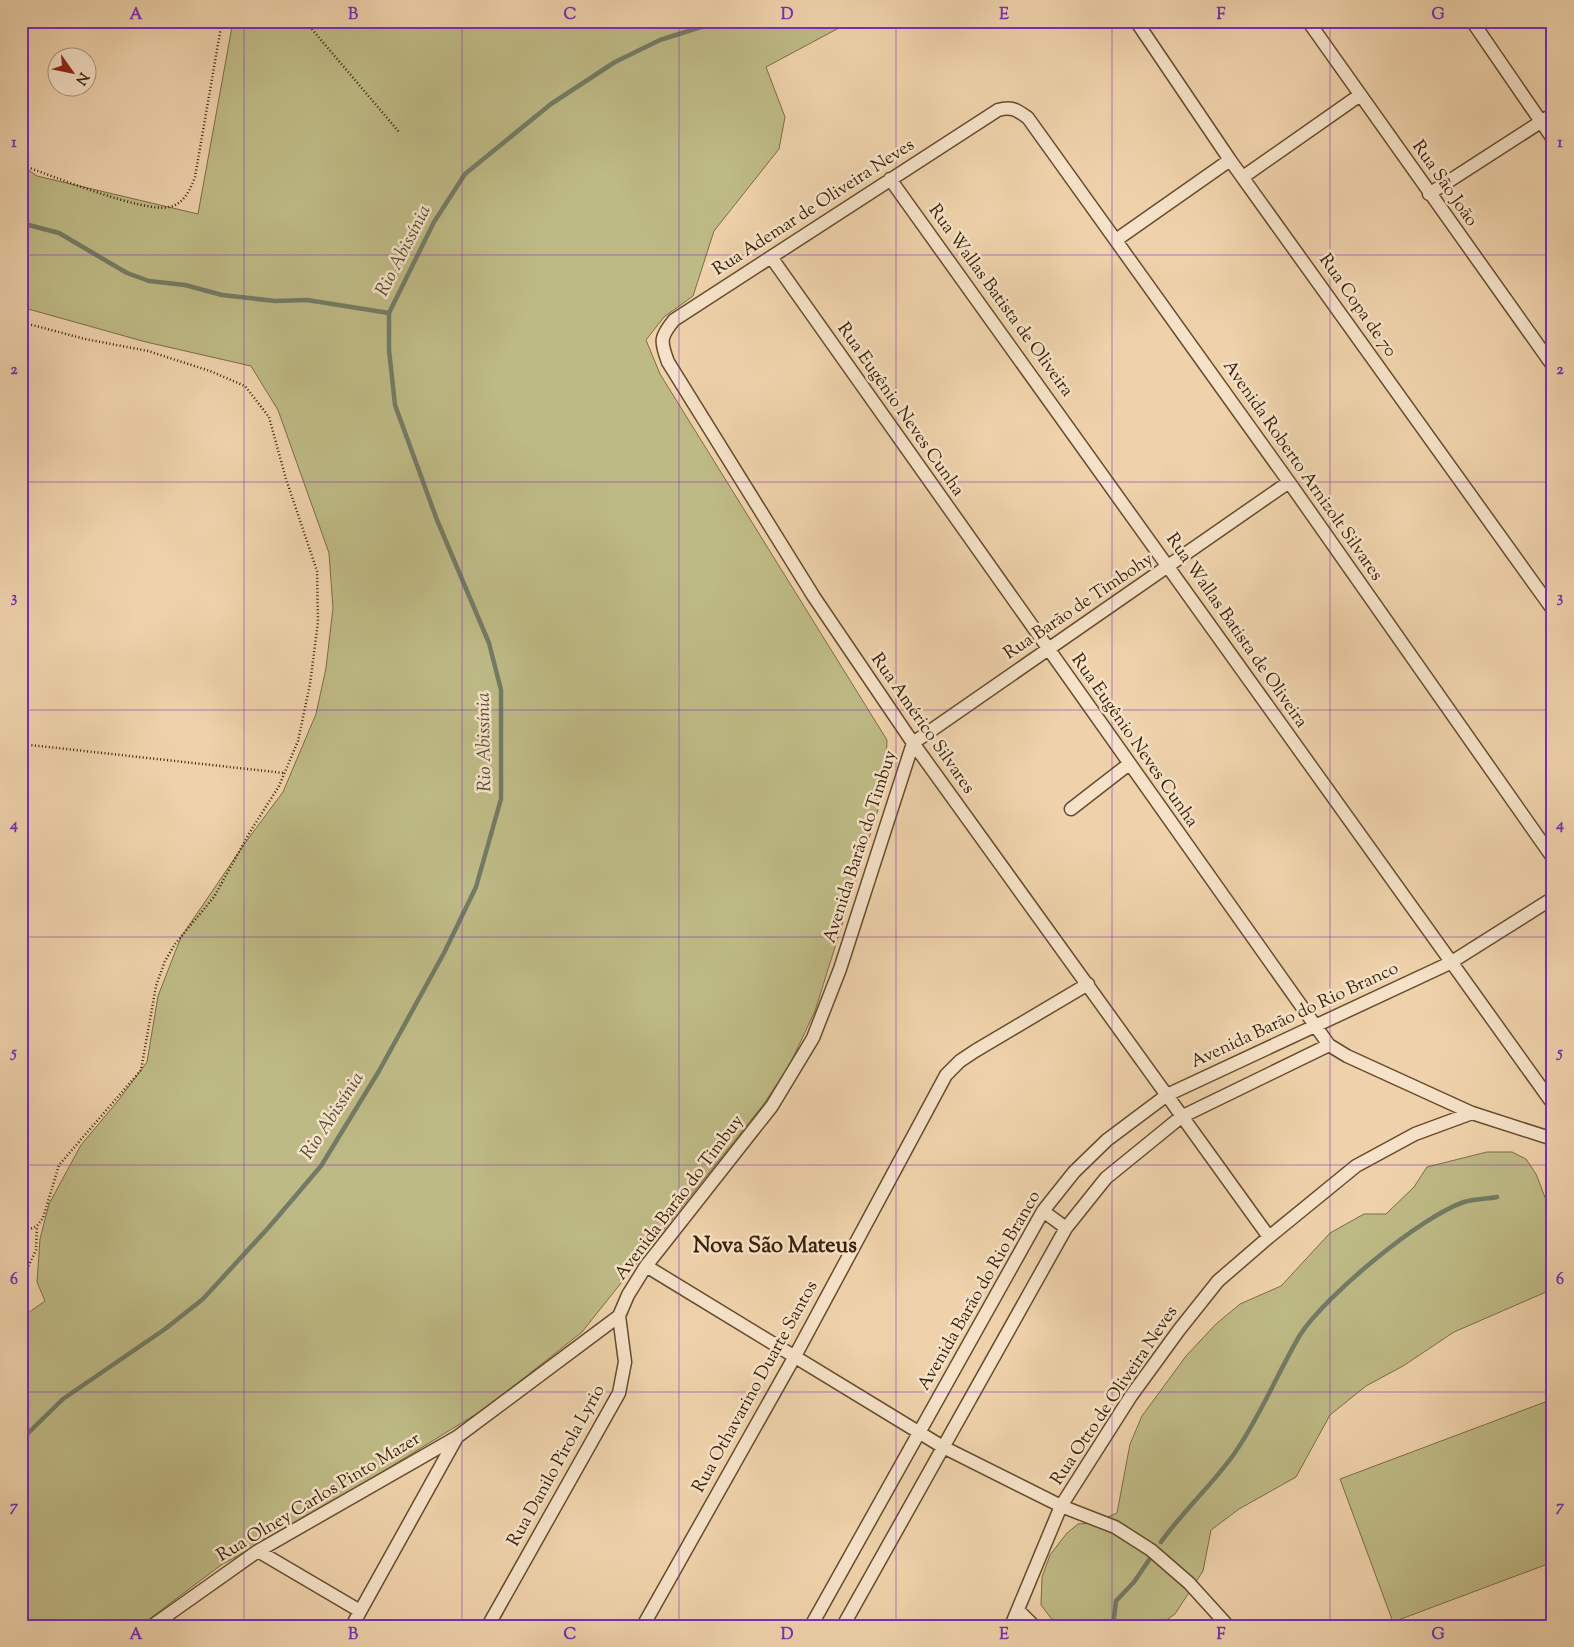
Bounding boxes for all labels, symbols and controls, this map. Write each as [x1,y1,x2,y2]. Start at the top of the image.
text: A [130,4,143,27]
text: B [348,4,358,27]
text: C [564,4,577,27]
text: D [781,4,794,27]
text: E [999,4,1009,27]
text: F [1217,4,1226,27]
text: G [1431,4,1445,27]
north arrow [48,48,98,98]
text: N [70,68,93,88]
text: 1 [11,132,17,155]
text: 1 [1557,132,1563,155]
street label: Rua Ademar de Oliveira Neves [708,133,920,283]
street label: Rua São João [1405,135,1484,233]
street label: Rua Wallas Batista de Oliveira [921,199,1079,403]
water label: Rio Abissínia [369,200,439,301]
street label: Rua Copa de 70 [1312,249,1402,363]
street label: Rua Eugênio Neves Cunha [830,318,970,502]
street label: Avenida Roberto Arnizolt Silvares [1216,355,1388,587]
text: 2 [10,359,18,382]
text: 2 [1556,359,1564,382]
street label: Rua Wallas Batista de Oliveira [1159,528,1313,734]
street label: Rua Barão de Timbohy [999,547,1159,667]
text: 3 [11,587,18,610]
text: 3 [1557,587,1564,610]
street label: Rua Américo Silvares [864,648,980,800]
street label: Rua Eugênio Neves Cunha [1064,649,1204,833]
water label: Rio Abissínia [471,692,499,792]
street label: Avenida Barão do Timbuy [818,747,904,947]
text: 4 [9,814,18,837]
text: 4 [1555,814,1564,837]
street label: Avenida Barão do Rio Branco [1187,956,1403,1076]
text: 5 [9,1042,17,1065]
text: 5 [1555,1042,1563,1065]
water label: Rio Abissínia [295,1067,371,1165]
street label: Avenida Barão do Timbuy [609,1110,751,1286]
street label: Avenida Barão do Rio Branco [912,1186,1048,1396]
district label: Nova São Mateus [693,1231,857,1263]
text: 6 [10,1269,18,1292]
text: 6 [1556,1269,1564,1292]
street label: Rua Othavarino Duarte Santos [687,1276,825,1498]
street label: Rua Otto de Oliveira Neves [1045,1301,1185,1491]
street label: Rua Danilo Pirola Lyrio [502,1380,612,1552]
street label: Rua Olney Carlos Pinto Mazer [212,1427,426,1569]
text: 7 [10,1496,19,1519]
text: 7 [1556,1496,1565,1519]
text: A [130,1624,143,1647]
text: B [348,1624,358,1647]
text: C [564,1624,577,1647]
text: D [781,1624,794,1647]
text: E [999,1624,1009,1647]
text: F [1217,1624,1226,1647]
text: G [1431,1624,1445,1647]

